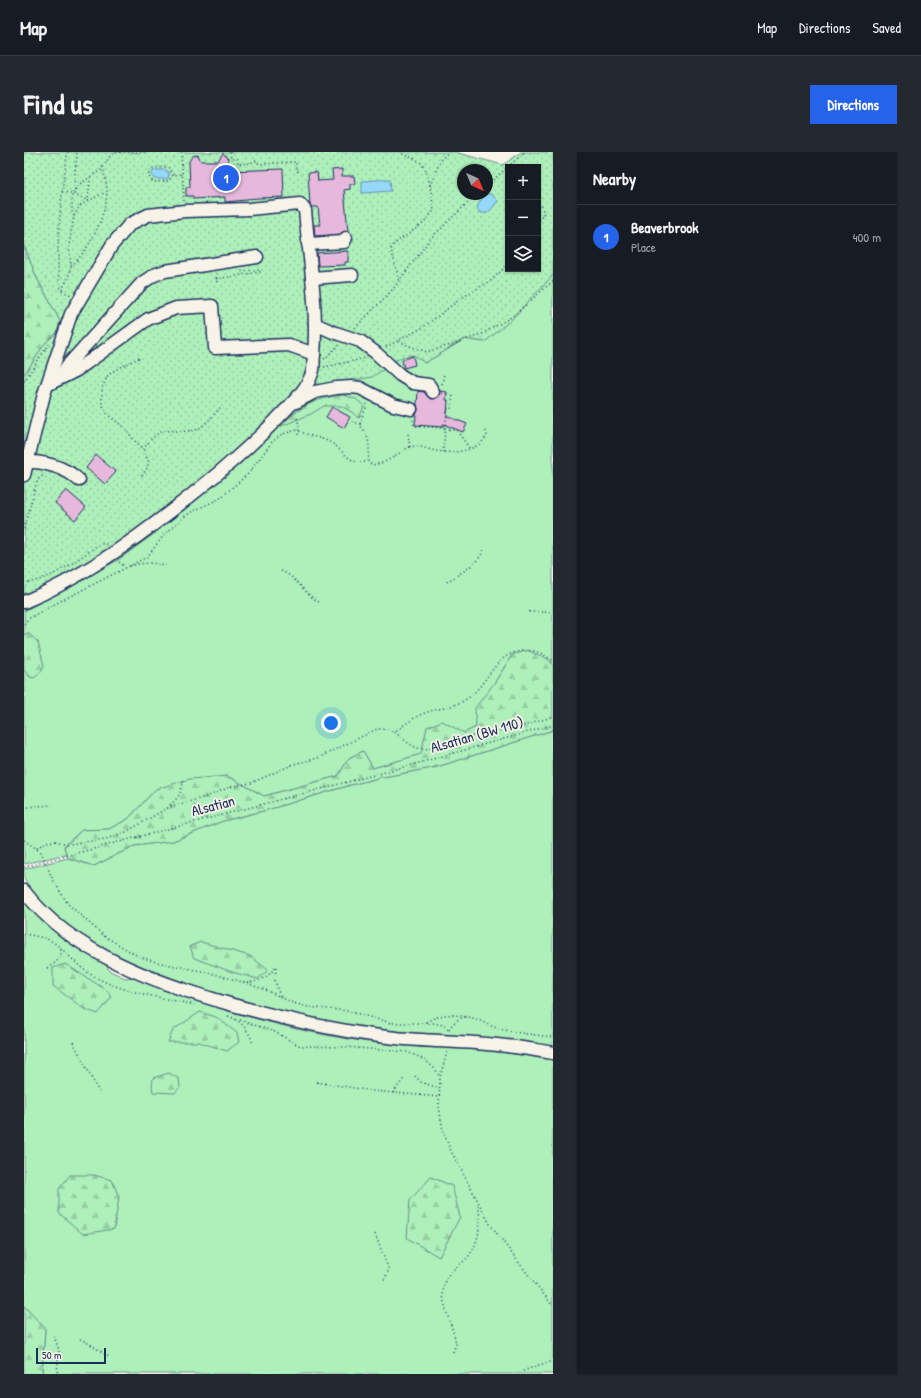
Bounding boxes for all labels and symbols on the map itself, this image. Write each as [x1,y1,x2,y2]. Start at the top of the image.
pin: 1 [213,163,239,193]
north arrow [457,164,493,200]
street label: Alsatian (BW 110) [428,711,526,758]
your location [321,713,341,733]
street label: Alsatian [189,790,237,821]
scale bar [36,1346,106,1365]

